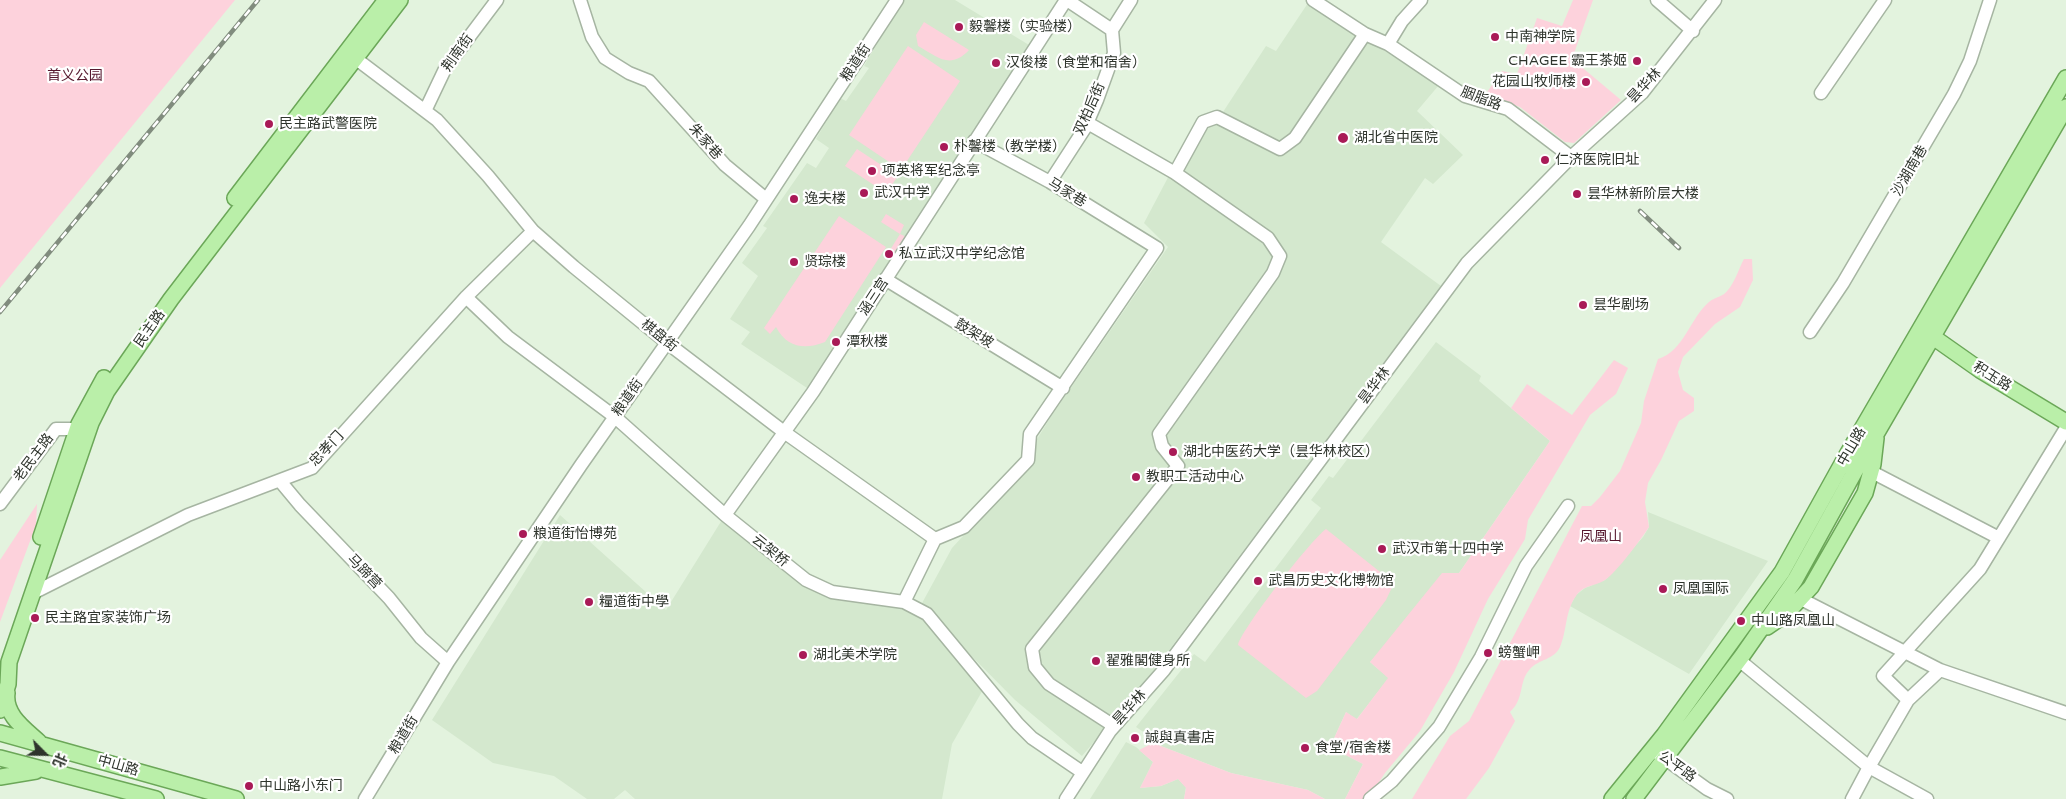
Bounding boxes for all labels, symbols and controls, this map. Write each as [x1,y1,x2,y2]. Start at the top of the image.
place label: 毅馨楼（实验楼） [969,19,1081,35]
marker: 毅馨楼（实验楼） [953,21,965,33]
place label: 中南神学院 [1505,29,1575,45]
street label: 荆南街 [439,31,477,75]
marker: 中南神学院 [1489,31,1501,43]
street label: 粮道街 [838,41,874,85]
place label: CHAGEE 霸王茶姬 [1508,53,1627,69]
place label: 汉俊楼（食堂和宿舍） [1006,55,1146,71]
marker: CHAGEE 霸王茶姬 [1631,55,1643,67]
marker: 汉俊楼（食堂和宿舍） [990,57,1002,69]
street label: 昙华林 [1625,65,1665,107]
park label: 首义公园 [47,68,103,84]
place label: 花园山牧师楼 [1492,74,1576,90]
marker: 花园山牧师楼 [1580,76,1592,88]
street label: 双柏后街 [1071,80,1109,138]
street label: 胭脂路 [1458,84,1504,114]
place label: 民主路武警医院 [279,116,377,132]
marker: 民主路武警医院 [263,118,275,130]
street label: 朱家巷 [685,121,725,163]
place label: 湖北省中医院 [1354,130,1438,146]
marker: 湖北省中医院 [1336,131,1350,145]
place label: 朴馨楼（教学楼） [954,139,1066,155]
marker: 朴馨楼（教学楼） [938,141,950,153]
street label: 沙湖南巷 [1889,143,1931,199]
place label: 仁济医院旧址 [1555,152,1639,168]
marker: 仁济医院旧址 [1539,154,1551,166]
place label: 项英将军纪念亭 [882,163,980,179]
marker: 项英将军纪念亭 [866,165,878,177]
street label: 马家巷 [1045,175,1089,211]
place label: 武汉中学 [874,185,930,201]
place label: 昙华林新阶层大楼 [1587,186,1699,202]
marker: 武汉中学 [858,187,870,199]
marker: 昙华林新阶层大楼 [1571,188,1583,200]
place label: 逸夫楼 [804,191,846,207]
marker: 逸夫楼 [788,193,800,205]
place label: 私立武汉中学纪念馆 [899,246,1025,262]
marker: 私立武汉中学纪念馆 [883,248,895,260]
place label: 贤琮楼 [804,254,846,270]
marker: 贤琮楼 [788,256,800,268]
street label: 涵三宫 [856,275,892,319]
place label: 昙华剧场 [1593,297,1649,313]
marker: 昙华剧场 [1577,299,1589,311]
street label: 民主路 [131,307,169,351]
street label: 棋盘街 [637,316,681,356]
street label: 鼓架坡 [952,316,996,352]
place label: 潭秋楼 [846,334,888,350]
marker: 潭秋楼 [830,336,842,348]
street label: 积玉路 [1970,359,2014,395]
street label: 昙华林 [1356,364,1394,408]
street label: 粮道街 [609,376,647,420]
street label: 中山路 [1834,425,1870,469]
street label: 忠孝门 [306,428,348,470]
street label: 老民主路 [10,431,58,485]
place label: 湖北中医药大学（昙华林校区） [1183,444,1379,460]
marker: 湖北中医药大学（昙华林校区） [1167,446,1179,458]
place label: 教职工活动中心 [1146,469,1244,485]
marker: 教职工活动中心 [1130,471,1142,483]
place label: 粮道街怡博苑 [533,526,617,542]
marker: 粮道街怡博苑 [517,528,529,540]
park label: 凤凰山 [1580,529,1622,545]
street label: 云架桥 [748,531,792,571]
place label: 武汉市第十四中学 [1392,541,1504,557]
marker: 武汉市第十四中学 [1376,543,1388,555]
street label: 马蹄营 [343,551,385,593]
place label: 武昌历史文化博物馆 [1268,573,1394,589]
marker: 武昌历史文化博物馆 [1252,575,1264,587]
place label: 凤凰国际 [1673,581,1729,597]
marker: 凤凰国际 [1657,583,1669,595]
place label: 糧道街中學 [599,594,669,610]
marker: 糧道街中學 [583,596,595,608]
place label: 民主路宜家装饰广场 [45,610,171,626]
marker: 民主路宜家装饰广场 [29,612,41,624]
place label: 中山路凤凰山 [1751,613,1835,629]
marker: 中山路凤凰山 [1735,615,1747,627]
place label: 螃蟹岬 [1498,645,1540,661]
place label: 湖北美术学院 [813,647,897,663]
marker: 螃蟹岬 [1482,647,1494,659]
marker: 湖北美术学院 [797,649,809,661]
place label: 翟雅閣健身所 [1106,653,1190,669]
marker: 翟雅閣健身所 [1090,655,1102,667]
street label: 昙华林 [1110,687,1150,729]
street label: 粮道街 [386,713,422,757]
north arrow [20,729,70,779]
place label: 誠與真書店 [1145,730,1215,746]
marker: 誠與真書店 [1129,732,1141,744]
place label: 食堂/宿舍楼 [1315,740,1391,756]
marker: 食堂/宿舍楼 [1299,742,1311,754]
street label: 公平路 [1655,748,1699,786]
text: 北 [49,750,70,770]
street label: 中山路 [95,752,141,780]
place label: 中山路小东门 [259,778,343,794]
marker: 中山路小东门 [243,780,255,792]

